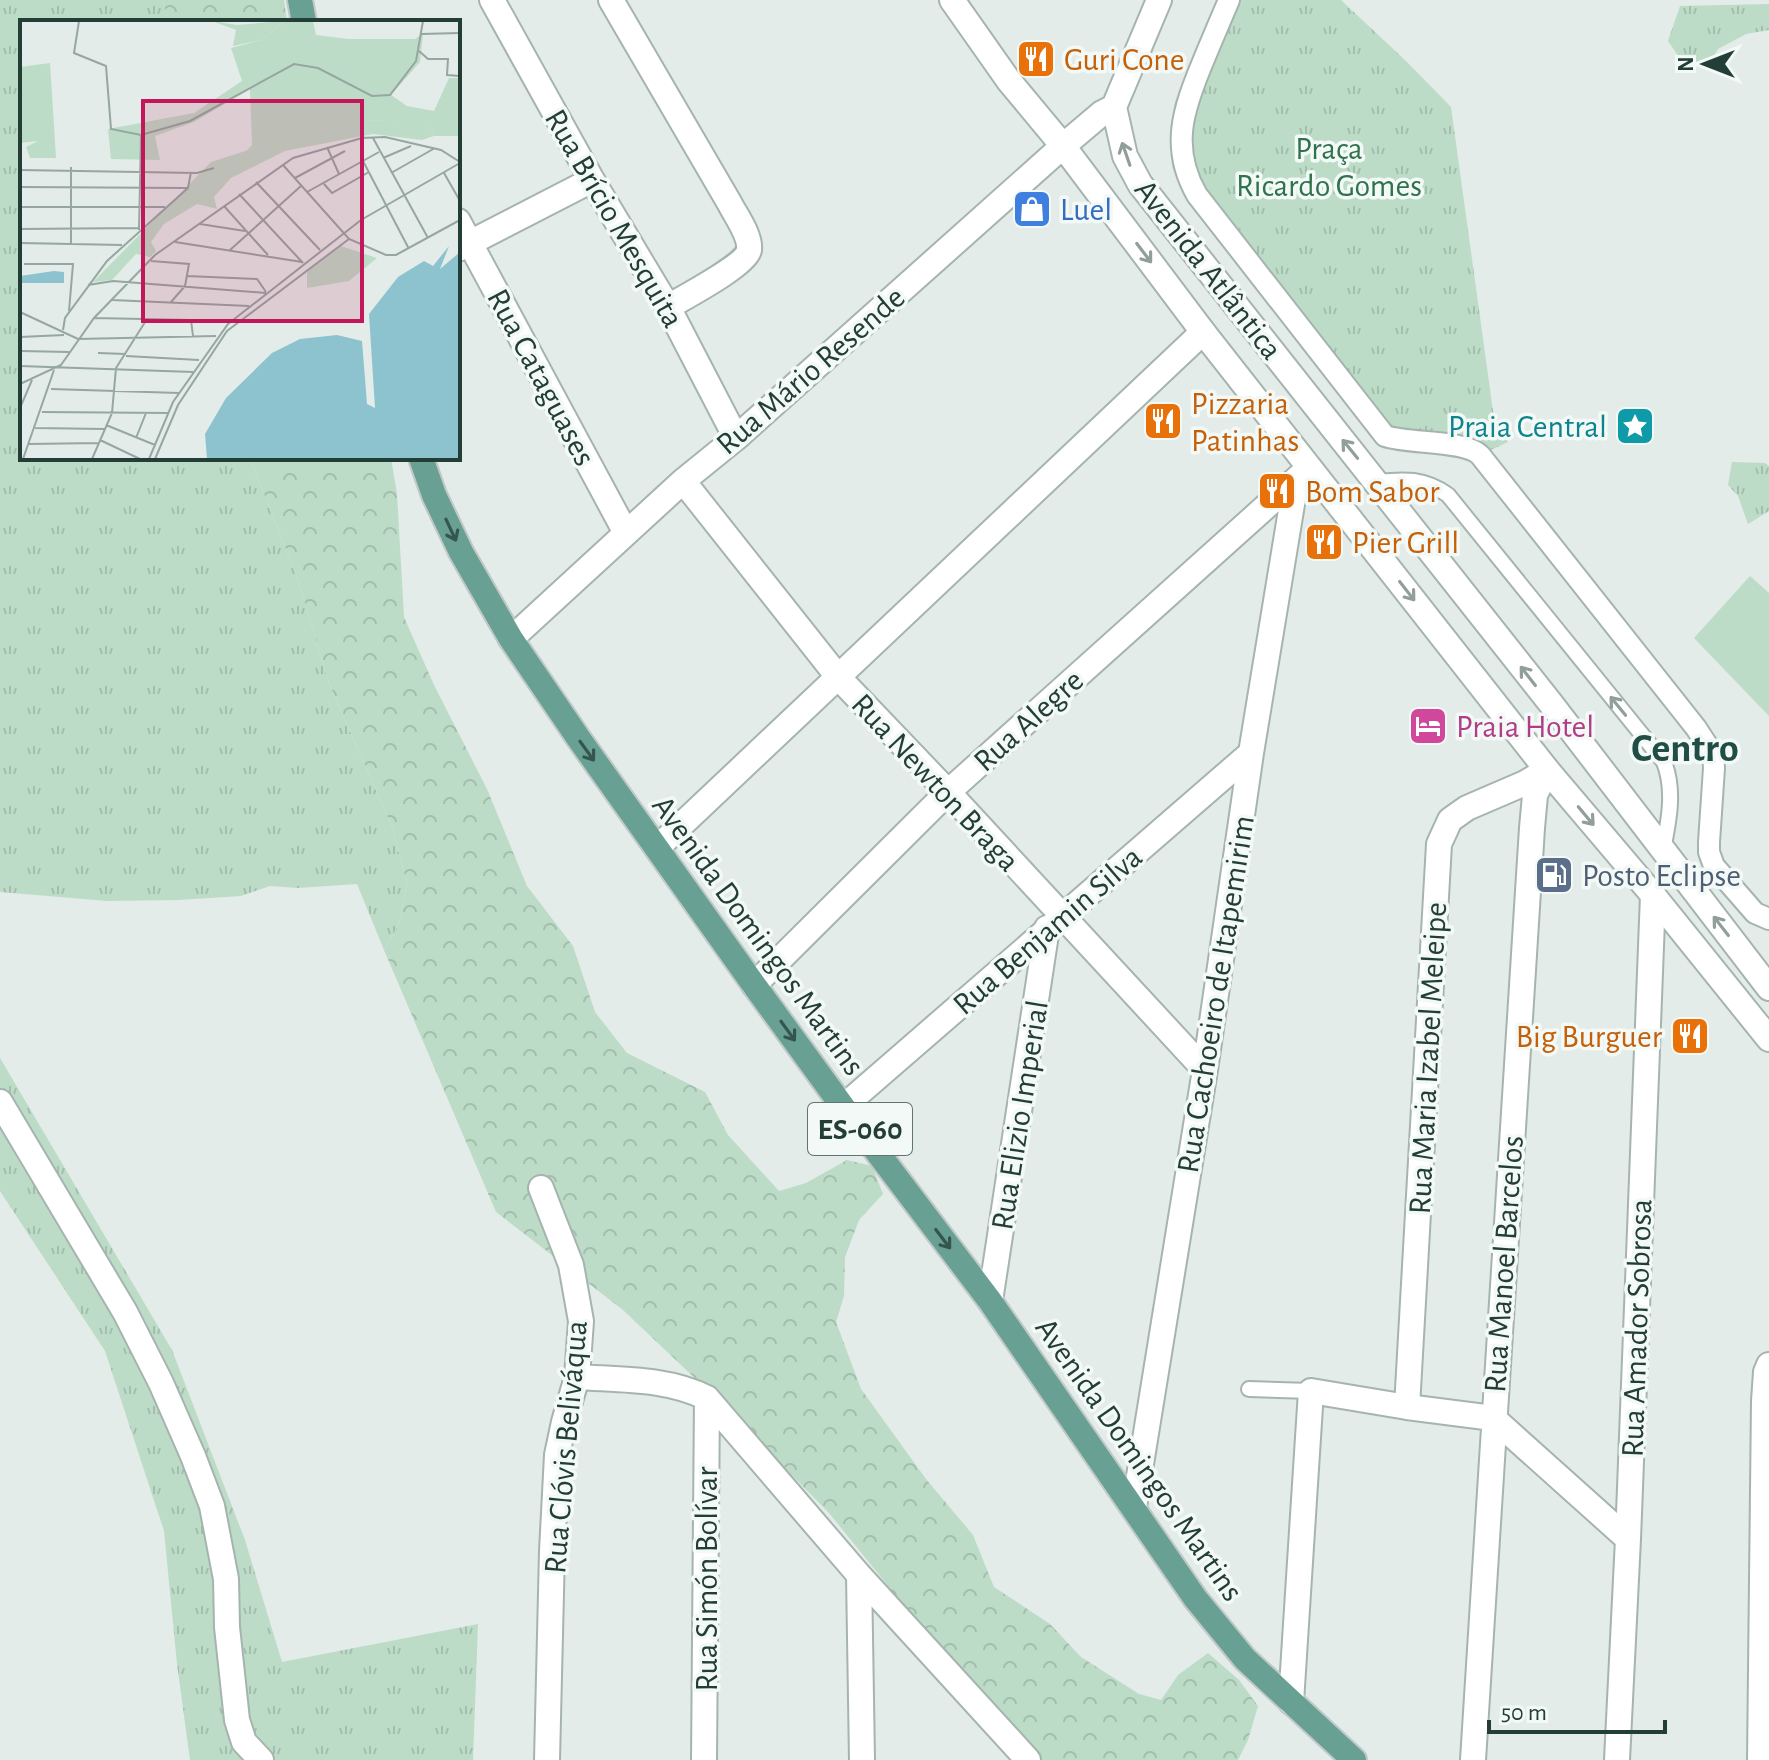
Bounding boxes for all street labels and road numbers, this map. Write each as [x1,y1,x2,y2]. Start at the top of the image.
street label: Rua Brício Mesquita [539,104,690,333]
street label: Avenida Atlântica [1128,174,1288,365]
street label: Rua Mário Resende [710,281,911,461]
street label: Rua Cataguases [481,284,601,471]
street label: Rua Alegre [968,664,1090,778]
street label: Rua Newton Braga [845,688,1025,878]
street label: Avenida Domingos Martins [646,790,870,1081]
street label: Rua Cachoeiro de Itapemirim [1172,813,1260,1175]
street label: Rua Benjamin Silva [947,841,1148,1021]
street label: Rua Maria Izabel Meleipe [1404,901,1452,1215]
street label: Rua Elizio Imperial [986,998,1054,1232]
road number: ES-060 [808,1103,912,1155]
street label: Rua Manoel Barcelos [1479,1134,1529,1394]
street label: Rua Amador Sobrosa [1616,1198,1658,1458]
street label: Avenida Domingos Martins [1029,1312,1249,1607]
street label: Rua Clóvis Beliváqua [539,1319,593,1575]
street label: Rua Simón Bolívar [691,1466,723,1692]

